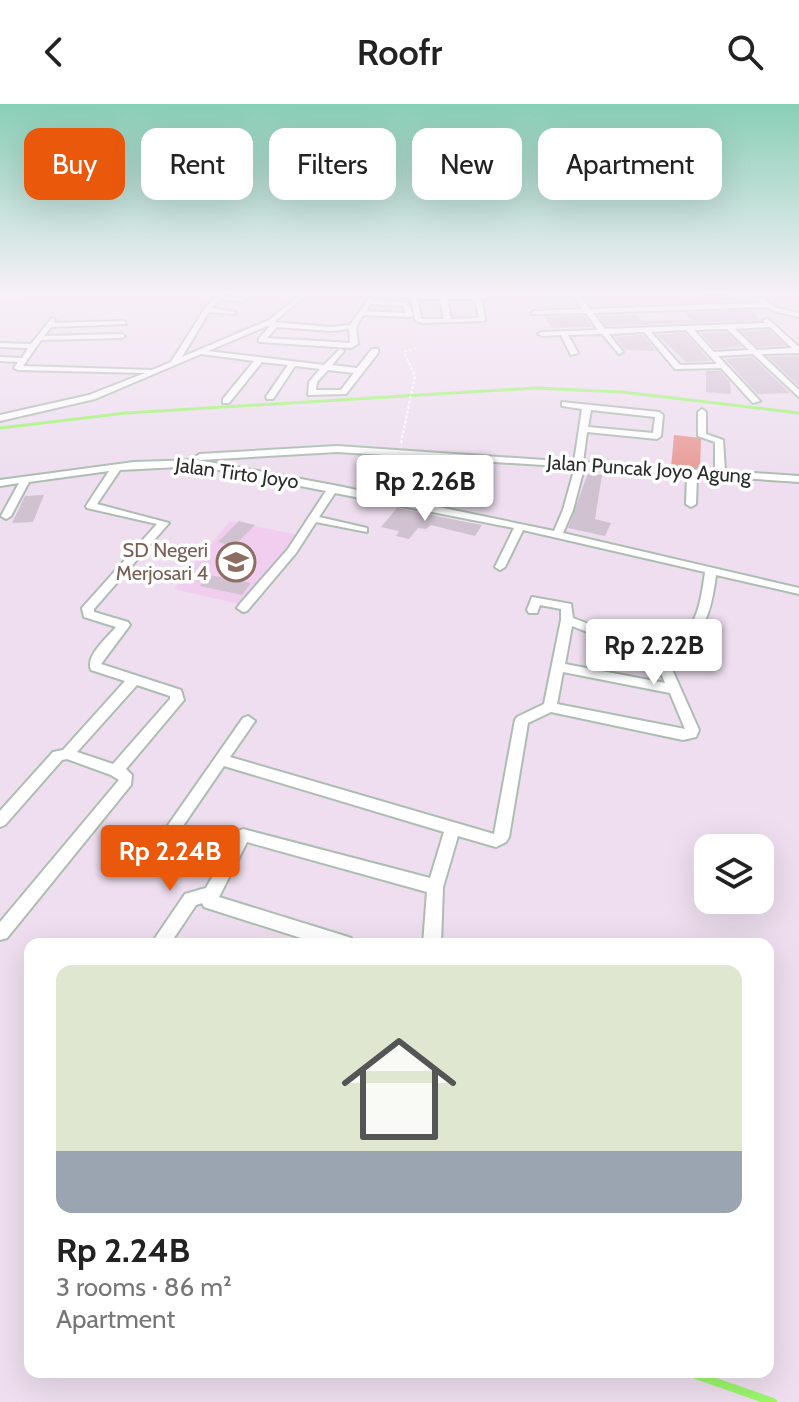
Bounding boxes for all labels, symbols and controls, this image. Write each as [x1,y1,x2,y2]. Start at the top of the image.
icon: back [32,30,76,74]
text: Roofr [357,30,442,74]
icon: search [723,30,767,74]
chip: Buy [24,128,125,200]
chip: Rent [141,128,253,200]
chip: Filters [269,128,396,200]
chip: New [412,128,522,200]
chip: Apartment [538,128,722,200]
street label: Jalan Puncak Joyo Agung [545,450,753,488]
street label: Jalan Tirto Joyo [173,452,300,494]
pin: Rp 2.26B [342,455,508,523]
text: Rp 2.26B [375,465,475,497]
place label: SD Negeri Merjosari 4 [116,538,208,585]
school or university icon: SD Negeri Merjosari 4 [215,541,257,583]
pin: Rp 2.22B [571,619,737,687]
text: Rp 2.22B [604,629,704,661]
pin: Rp 2.24B [87,825,253,893]
map controls [694,834,774,914]
button: layers [694,834,774,914]
text: Rp 2.24B [119,835,221,867]
icon: home [327,1017,471,1161]
text: Rp 2.24B [56,1229,190,1271]
text: 3 rooms · 86 m² [56,1271,232,1303]
text: Apartment [56,1303,175,1335]

